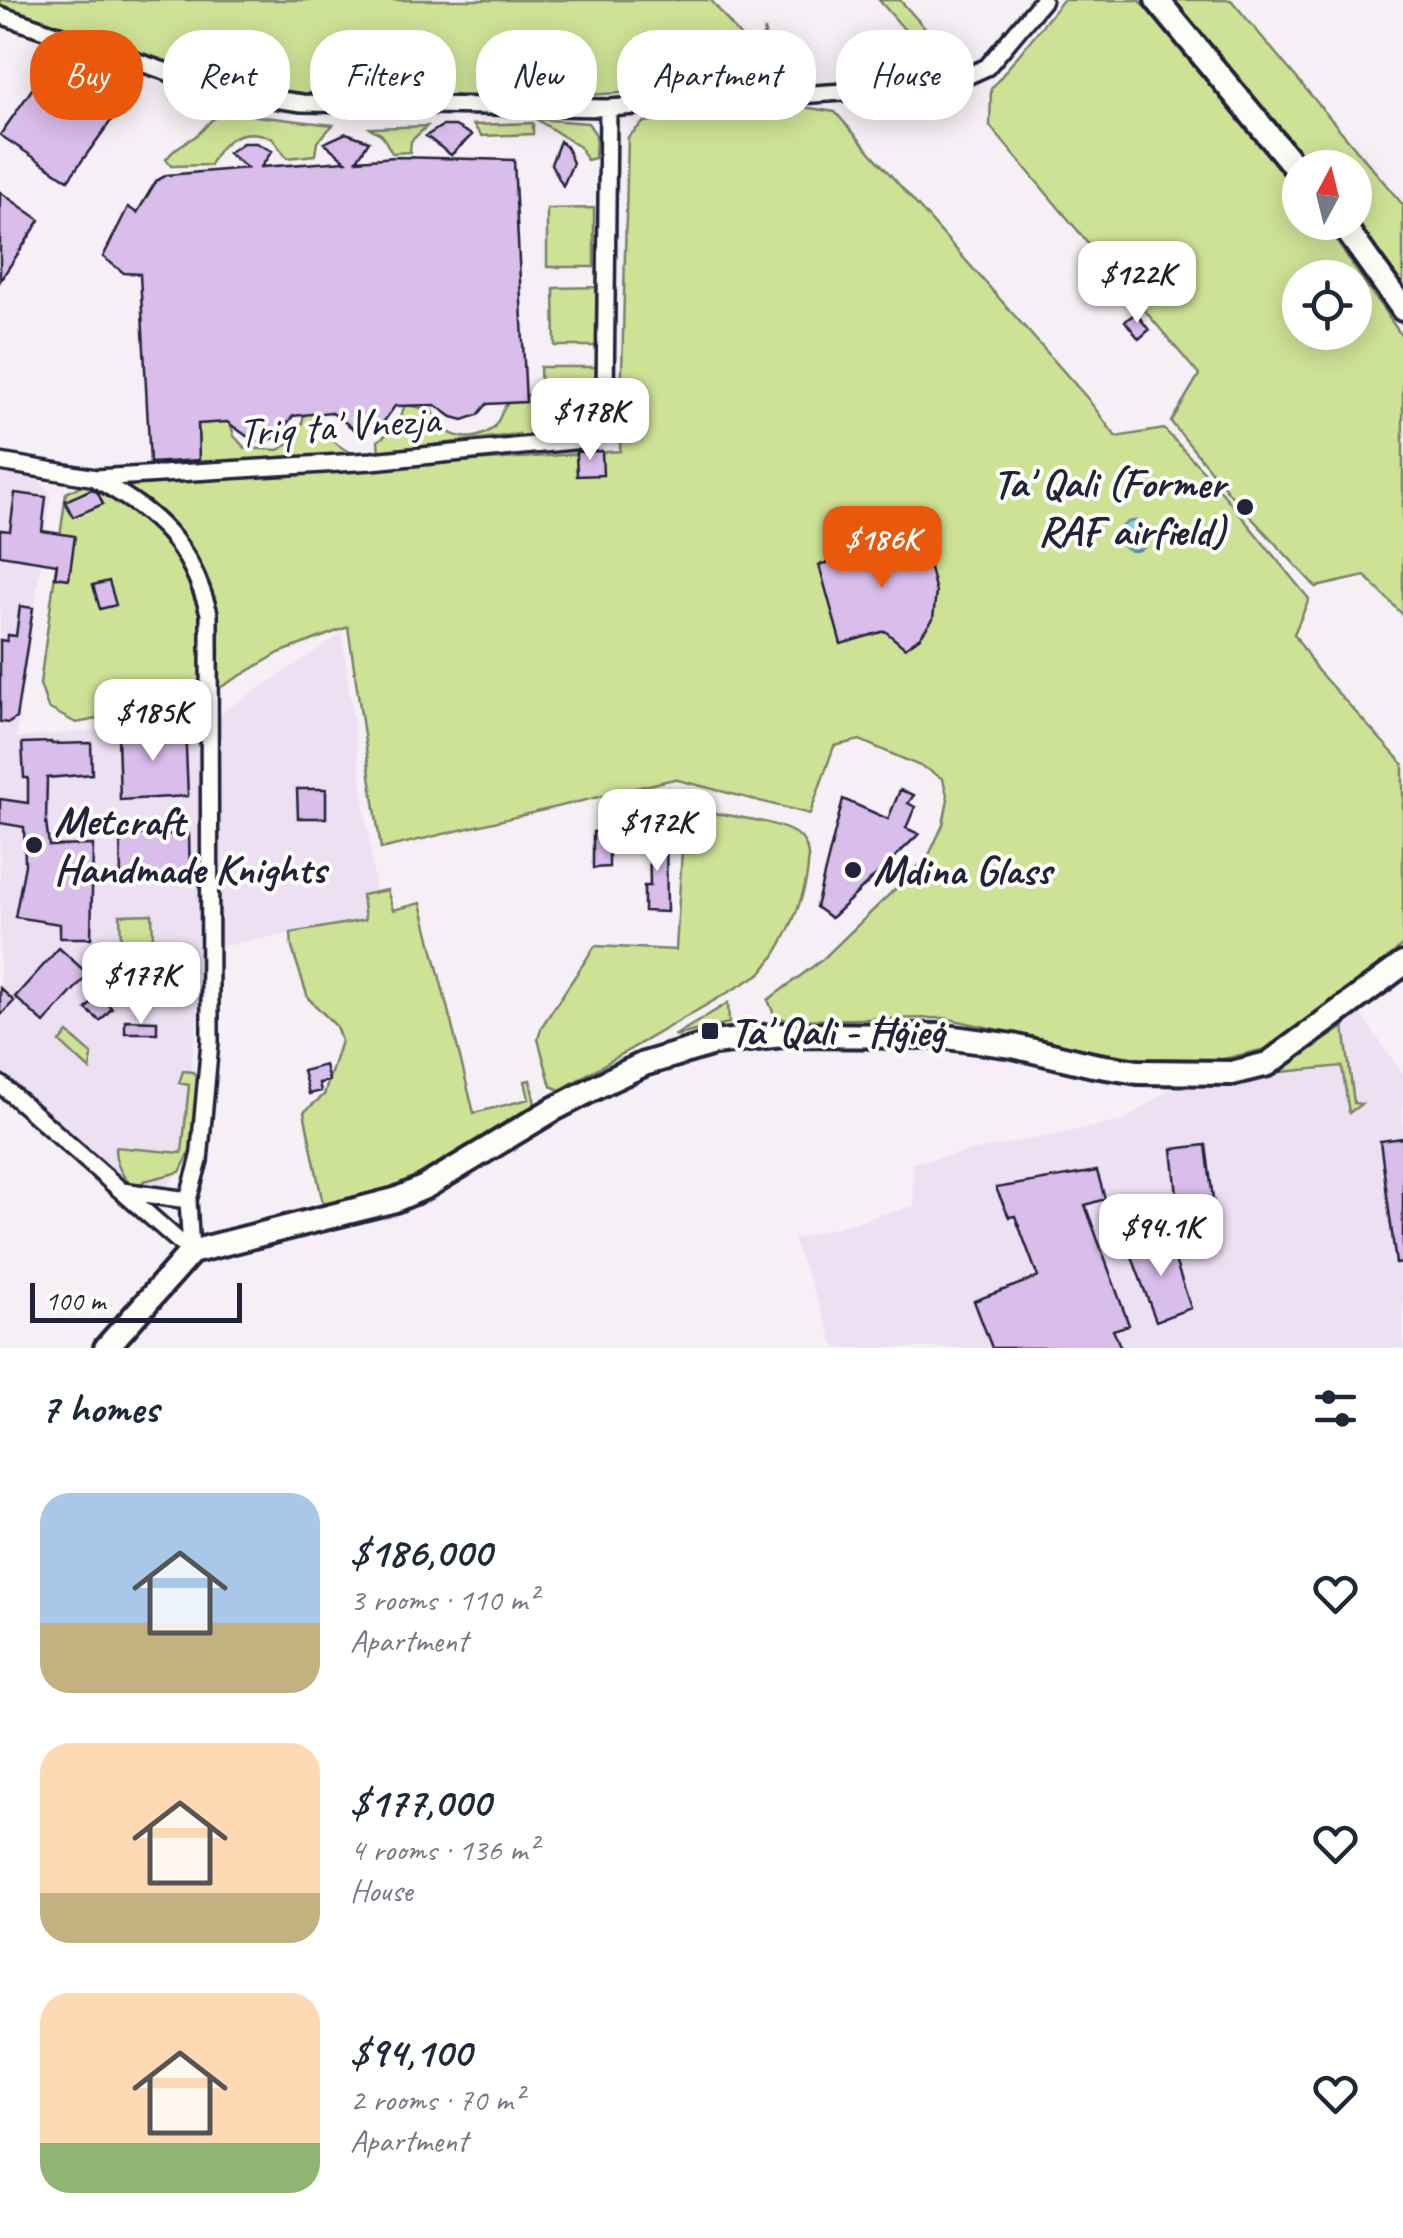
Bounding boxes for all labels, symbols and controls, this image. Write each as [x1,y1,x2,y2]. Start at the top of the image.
chip: Buy [30,30,143,120]
chip: Rent [163,30,290,120]
chip: Filters [310,30,456,120]
chip: New [476,30,597,120]
chip: Apartment [617,30,816,120]
chip: House [836,30,974,120]
north arrow [1282,150,1372,240]
map controls [1282,150,1372,350]
pin: $122K [1067,241,1207,326]
text: $122K [1100,253,1174,294]
button: locate [1282,260,1372,350]
pin: $178K [520,378,660,463]
text: $178K [553,390,627,431]
street label: Triq ta' Vnezja [237,392,444,459]
place label: Ta' Qali (Former RAF airfield) [993,457,1230,558]
marker: Ta' Qali (Former RAF airfield) [1234,496,1256,518]
pin: $186K [812,506,952,591]
text: $186K [845,518,919,559]
pin: $185K [83,679,223,764]
text: $185K [116,691,190,732]
pin: $172K [587,789,727,874]
place label: Metcraft Handmade Knights [54,795,330,896]
text: $172K [620,801,694,842]
marker: Metcraft Handmade Knights [23,834,45,856]
place label: Mdina Glass [873,844,1055,897]
marker: Mdina Glass [842,859,864,881]
pin: $177K [71,942,211,1027]
text: $177K [104,954,178,995]
place label: Ta' Qali - Ħġieġ [730,1005,947,1058]
marker: Ta' Qali - Ħġieġ [699,1020,721,1042]
pin: $94.1K [1080,1194,1242,1279]
text: $94.1K [1121,1206,1201,1247]
scale bar [30,1278,242,1322]
text: 100 m [45,1283,105,1318]
icon: filters [1308,1381,1363,1436]
text: 7 homes [40,1382,158,1435]
text: $186,000 [350,1526,492,1579]
icon: home [120,1533,240,1653]
icon: heart [1308,1566,1363,1621]
text: 3 rooms · 110 m² [350,1579,537,1620]
text: Apartment [350,1620,468,1661]
text: $177,000 [350,1776,490,1829]
icon: home [120,1783,240,1903]
icon: heart [1308,1816,1363,1871]
text: 4 rooms · 136 m² [350,1829,537,1870]
text: House [350,1870,412,1911]
text: $94,100 [350,2026,471,2079]
icon: home [120,2033,240,2153]
icon: heart [1308,2066,1363,2121]
text: 2 rooms · 70 m² [350,2079,523,2120]
text: Apartment [350,2120,468,2161]

